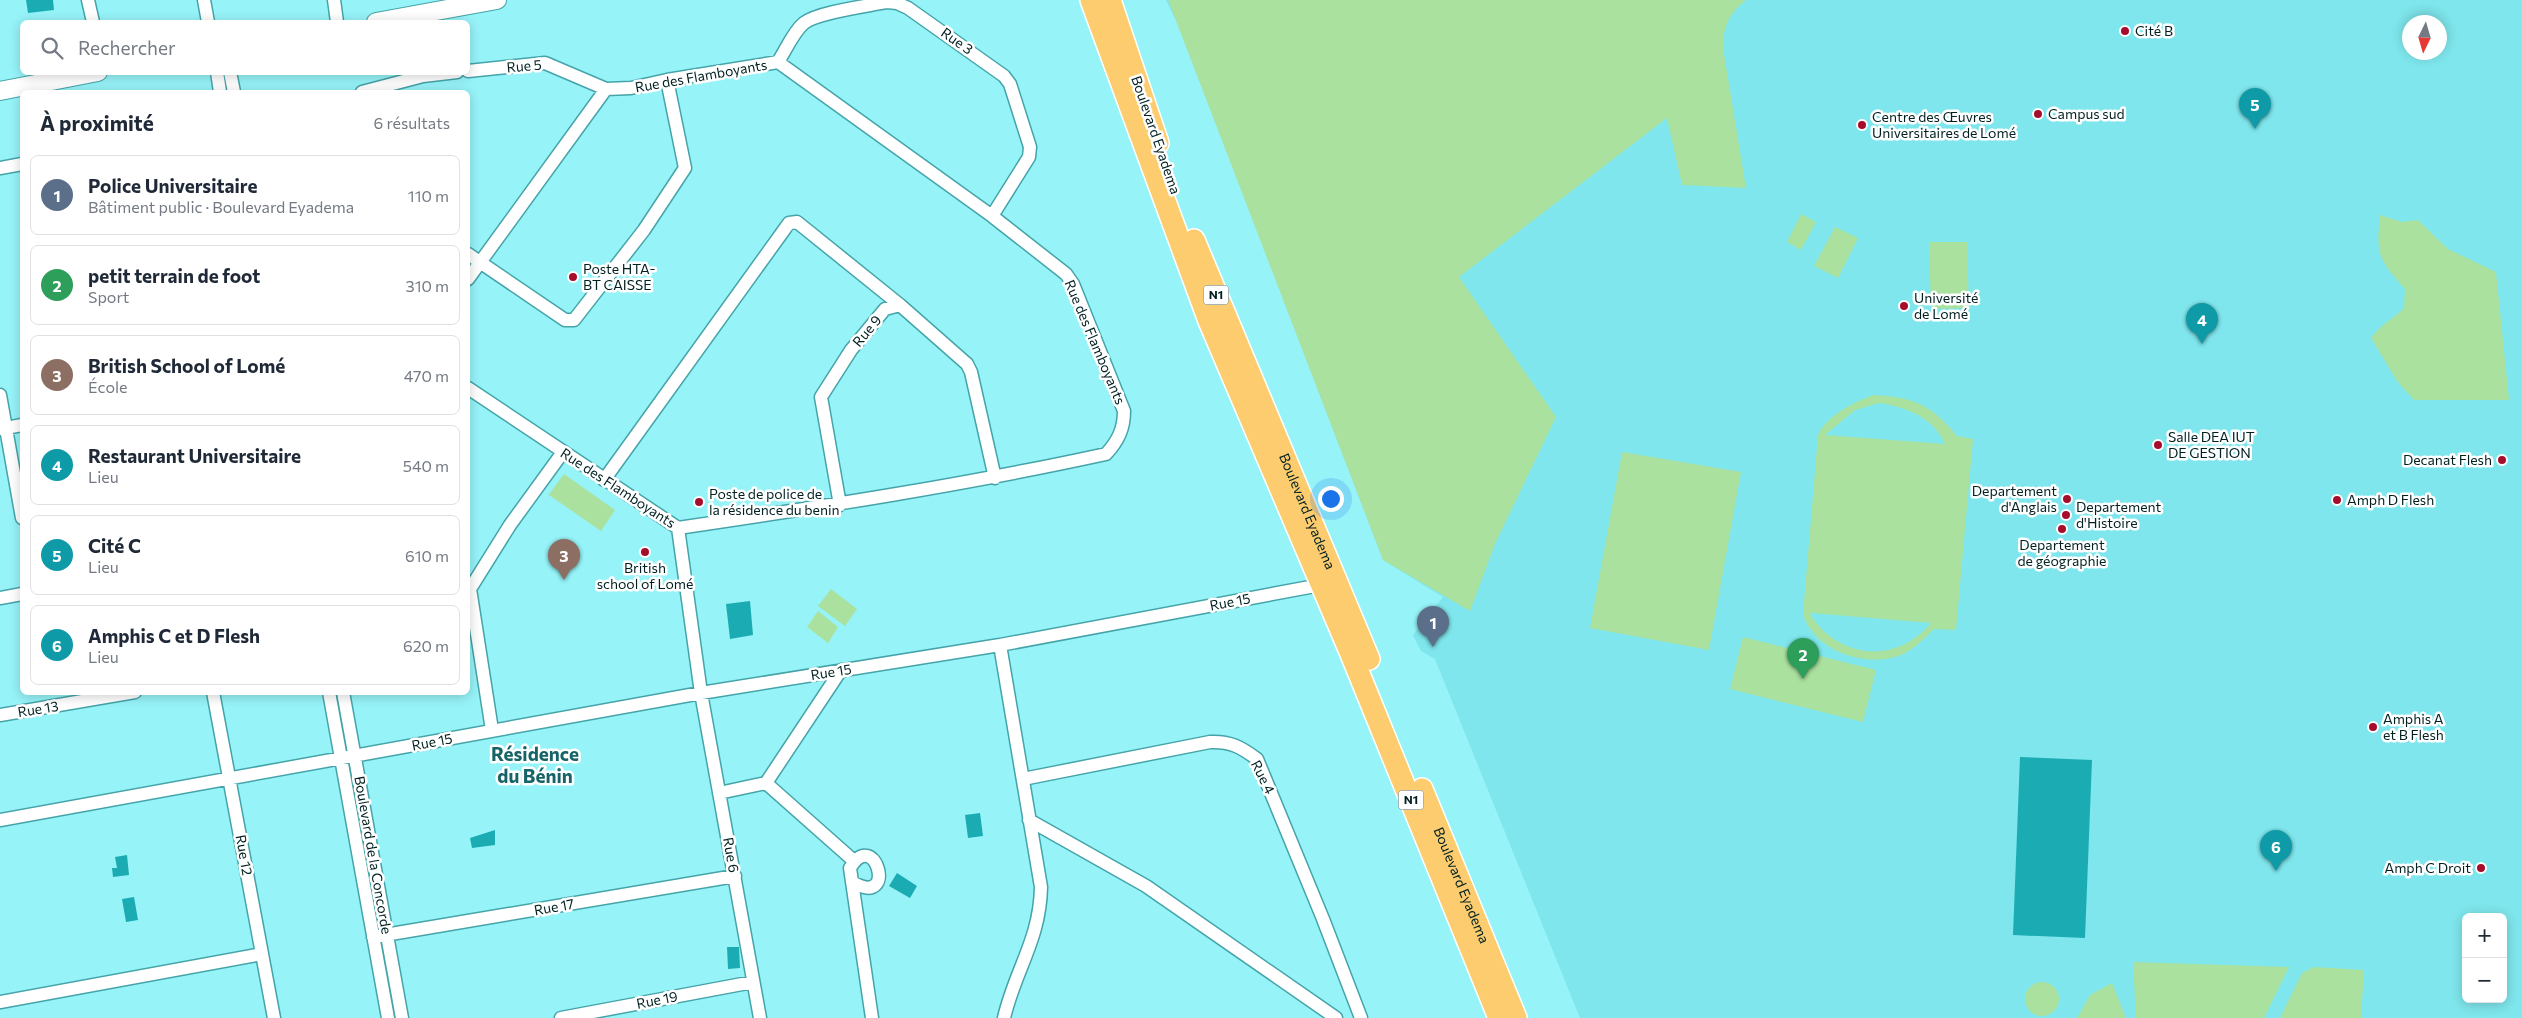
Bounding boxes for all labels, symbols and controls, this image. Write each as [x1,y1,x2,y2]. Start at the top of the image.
north arrow [2402,15,2447,60]
search box [20,20,470,75]
place label: Cité B [2135,22,2173,39]
street label: Rue 3 [938,24,977,58]
marker: Cité B [2119,25,2131,37]
icon: search [38,34,66,62]
text: Rechercher [78,36,176,59]
street label: Rue 5 [506,55,542,76]
street label: Rue des Flamboyants [634,56,768,95]
street label: Boulevard Eyadema [1128,73,1185,196]
pin: 5 [2239,88,2271,129]
place label: Campus sud [2048,105,2125,122]
place label: Centre des Œuvres Universitaires de Lomé [1872,108,2016,141]
marker: Campus sud [2032,108,2044,120]
text: À proximité [40,110,154,135]
text: 6 résultats [374,113,450,132]
marker: Centre des Œuvres Universitaires de Lomé [1856,119,1868,131]
text: Police Universitaire [88,174,257,197]
text: 1 [53,186,61,205]
text: 110 m [408,186,449,205]
text: Bâtiment public · Boulevard Eyadema [88,197,354,216]
place label: Poste HTA- BT CAISSE [583,260,655,293]
text: petit terrain de foot [88,264,260,287]
marker: Poste HTA- BT CAISSE [567,271,579,283]
text: 2 [52,276,62,295]
text: 310 m [406,276,449,295]
street label: Rue des Flamboyants [1061,277,1129,407]
road number: N1 [1204,286,1228,304]
text: Sport [88,287,129,306]
place label: Université de Lomé [1914,289,1979,322]
marker: Université de Lomé [1898,300,1910,312]
pin: 4 [2186,303,2218,344]
street label: Rue 9 [849,312,885,350]
text: British School of Lomé [88,354,285,377]
text: 3 [52,366,62,385]
text: 470 m [404,366,449,385]
text: École [88,377,127,396]
place label: Salle DEA IUT DE GESTION [2168,428,2255,461]
marker: Salle DEA IUT DE GESTION [2152,439,2164,451]
text: Restaurant Universitaire [88,444,301,467]
street label: Rue des Flamboyants [558,444,679,531]
street label: Boulevard Eyadema [1276,451,1340,572]
place label: Decanat Flesh [2403,451,2492,468]
marker: Decanat Flesh [2496,454,2508,466]
text: 4 [52,456,62,475]
text: 540 m [403,456,449,475]
text: Lieu [88,467,119,486]
place label: Departement d'Anglais [1972,482,2057,515]
place label: Poste de police de la résidence du benin [709,485,840,518]
your location [1318,486,1344,512]
place label: Amph D Flesh [2347,491,2434,508]
marker: Departement d'Anglais [2061,493,2073,505]
marker: Amph D Flesh [2331,494,2343,506]
marker: Poste de police de la résidence du benin [693,496,705,508]
place label: Departement d'Histoire [2076,498,2162,531]
marker: Departement d'Histoire [2060,509,2072,521]
marker: Departement de géographie [2056,523,2068,535]
text: Cité C [88,534,141,557]
place label: Departement de géographie [2018,536,2107,569]
pin: 3 [548,539,580,580]
text: 5 [52,546,62,565]
text: 610 m [405,546,449,565]
marker: British school of Lomé [639,546,651,558]
text: Lieu [88,557,119,576]
place label: British school of Lomé [597,559,693,592]
street label: Rue 15 [1208,589,1252,614]
pin: 1 [1417,606,1449,647]
text: Amphis C et D Flesh [88,624,260,647]
text: 6 [52,636,62,655]
text: 620 m [403,636,449,655]
pin: 2 [1787,638,1819,679]
text: Lieu [88,647,119,666]
street label: Rue 15 [809,660,853,683]
street label: Rue 13 [16,697,60,720]
place label: Amphis A et B Flesh [2383,710,2444,743]
marker: Amphis A et B Flesh [2367,721,2379,733]
street label: Rue 15 [410,729,454,754]
district label: Résidence du Bénin [491,742,579,787]
street label: Rue 4 [1248,757,1279,797]
street label: Boulevard de la Concorde [351,775,396,935]
road number: N1 [1398,790,1424,810]
street label: Boulevard Eyadema [1431,824,1493,946]
pin: 6 [2260,830,2292,871]
street label: Rue 12 [233,833,256,877]
street label: Rue 6 [720,836,743,874]
place label: Amph C Droit [2385,859,2471,876]
marker: Amph C Droit [2475,862,2487,874]
street label: Rue 17 [532,895,575,918]
map controls [2462,913,2507,1003]
button: + [2462,913,2507,958]
button: − [2462,958,2507,1003]
street label: Rue 19 [635,987,679,1012]

